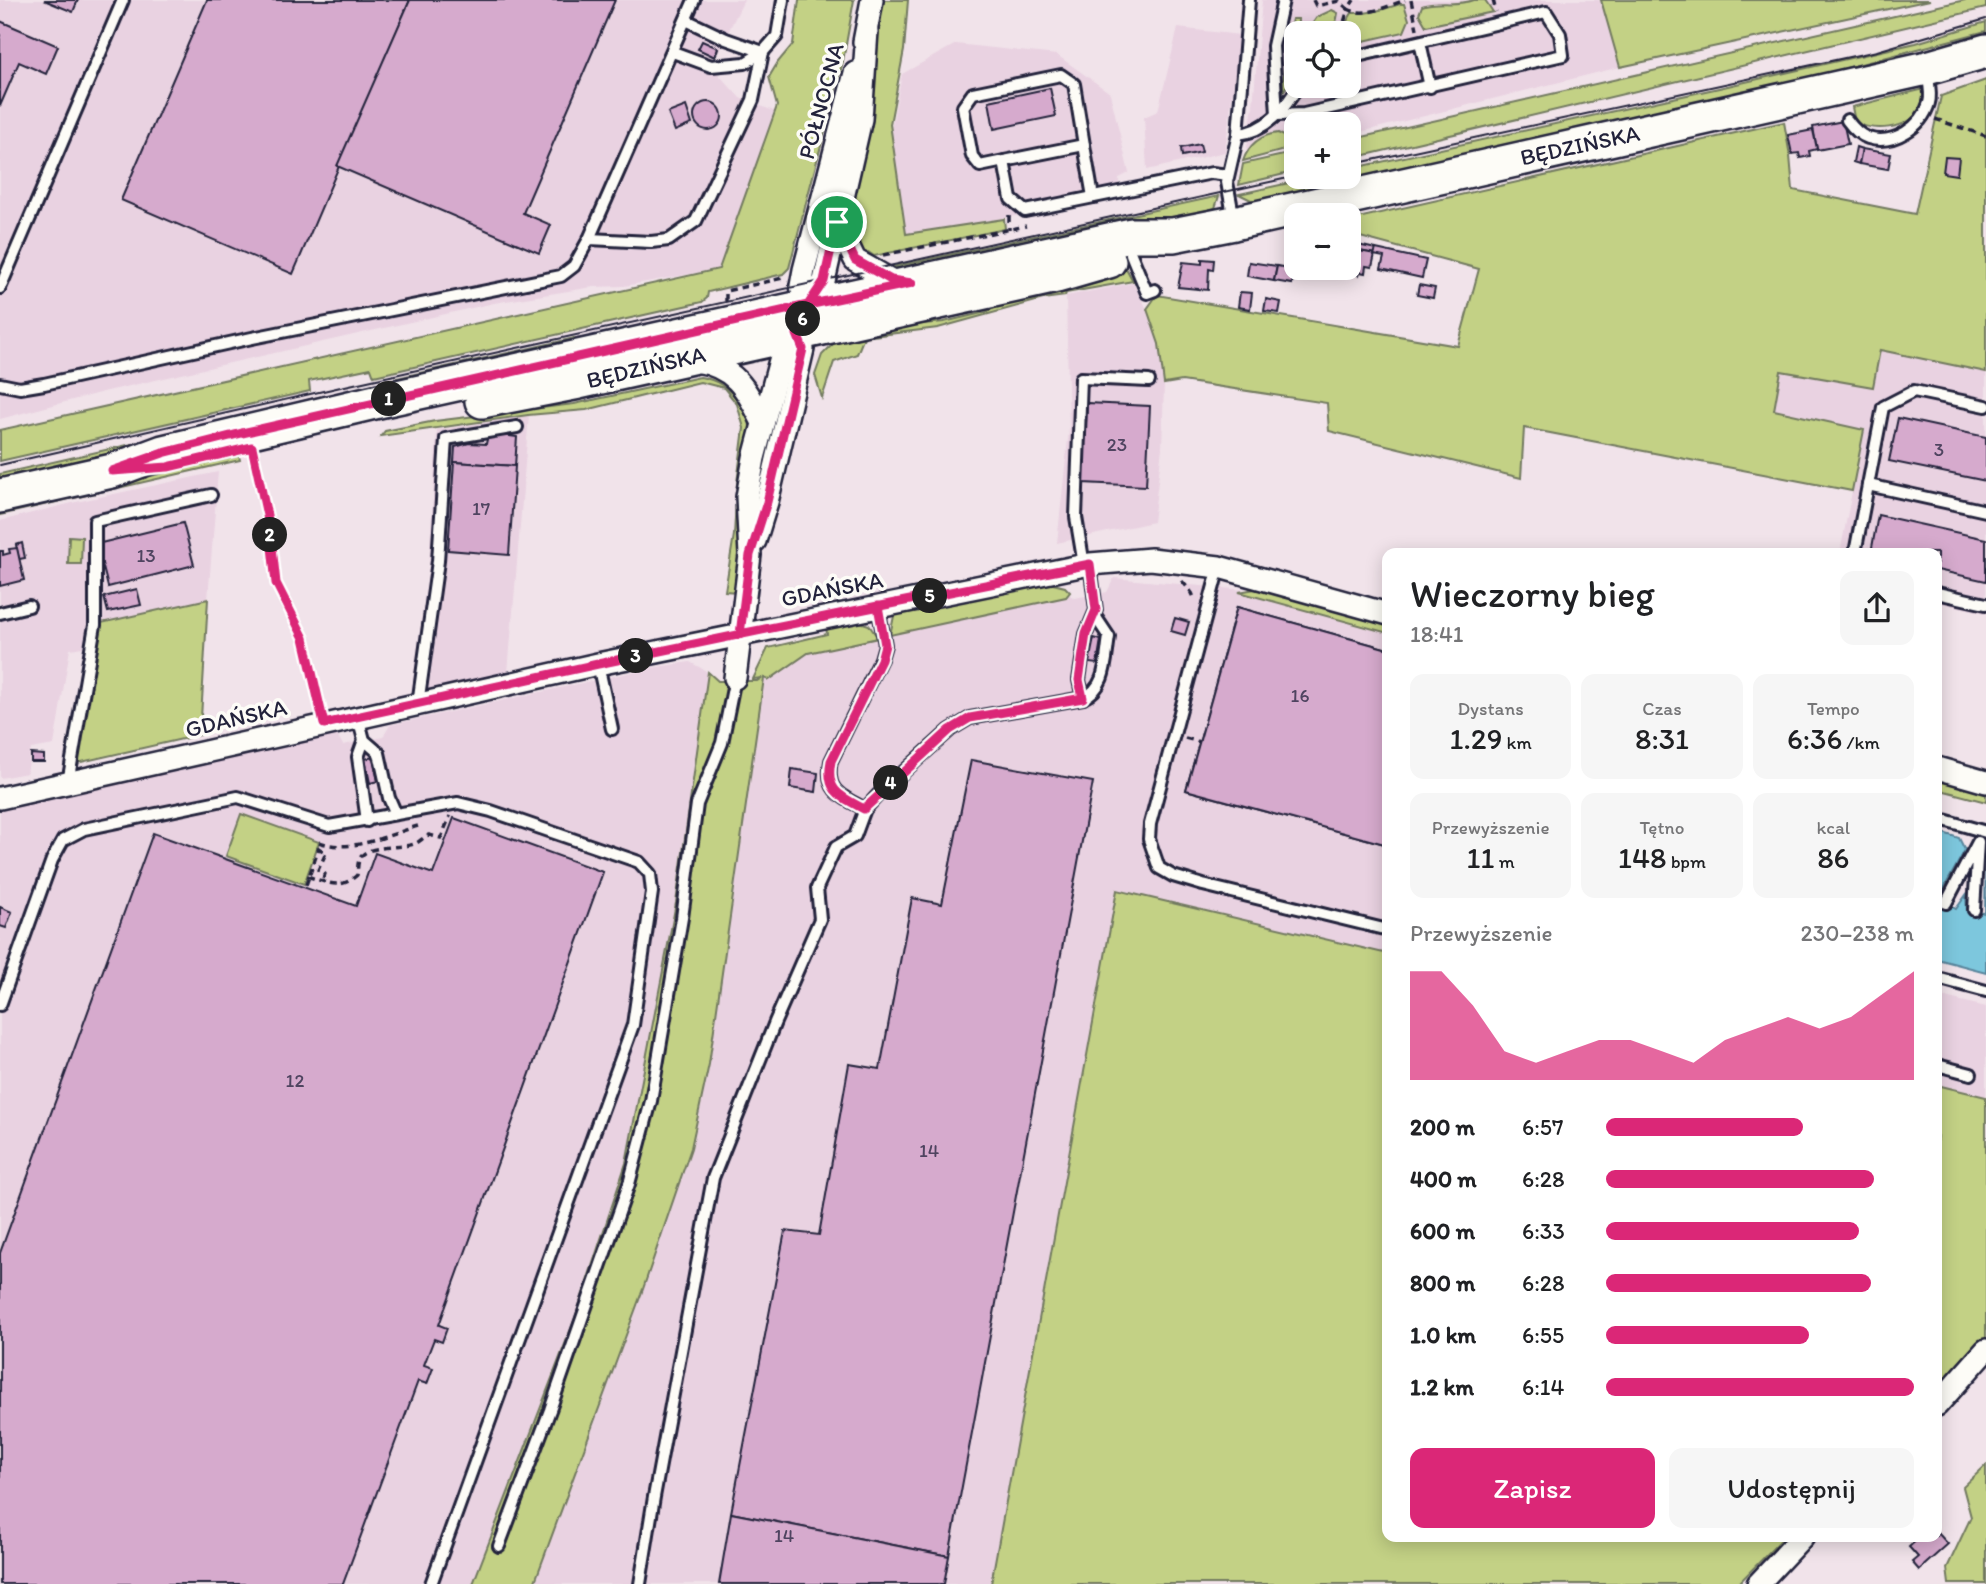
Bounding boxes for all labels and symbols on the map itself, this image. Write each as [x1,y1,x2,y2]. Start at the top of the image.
street label: PÓŁNOCNA [792,40,850,162]
street label: BĘDZIŃSKA [1518,119,1643,171]
pin [807,192,867,252]
pin: 6 [786,302,820,336]
street label: BĘDZIŃSKA [584,340,709,394]
pin: 1 [372,382,406,416]
house number: 23 [1107,433,1127,456]
house number: 3 [1934,438,1944,461]
house number: 17 [472,497,490,520]
pin: 2 [252,518,288,552]
house number: 13 [136,544,156,567]
street label: GDAŃSKA [779,565,886,613]
pin: 5 [912,578,948,614]
pin: 3 [618,638,654,674]
house number: 16 [1291,684,1309,707]
street label: GDAŃSKA [183,693,290,743]
pin: 4 [874,766,908,800]
house number: 12 [286,1069,304,1092]
house number: 14 [919,1139,939,1162]
house number: 14 [774,1524,794,1547]

